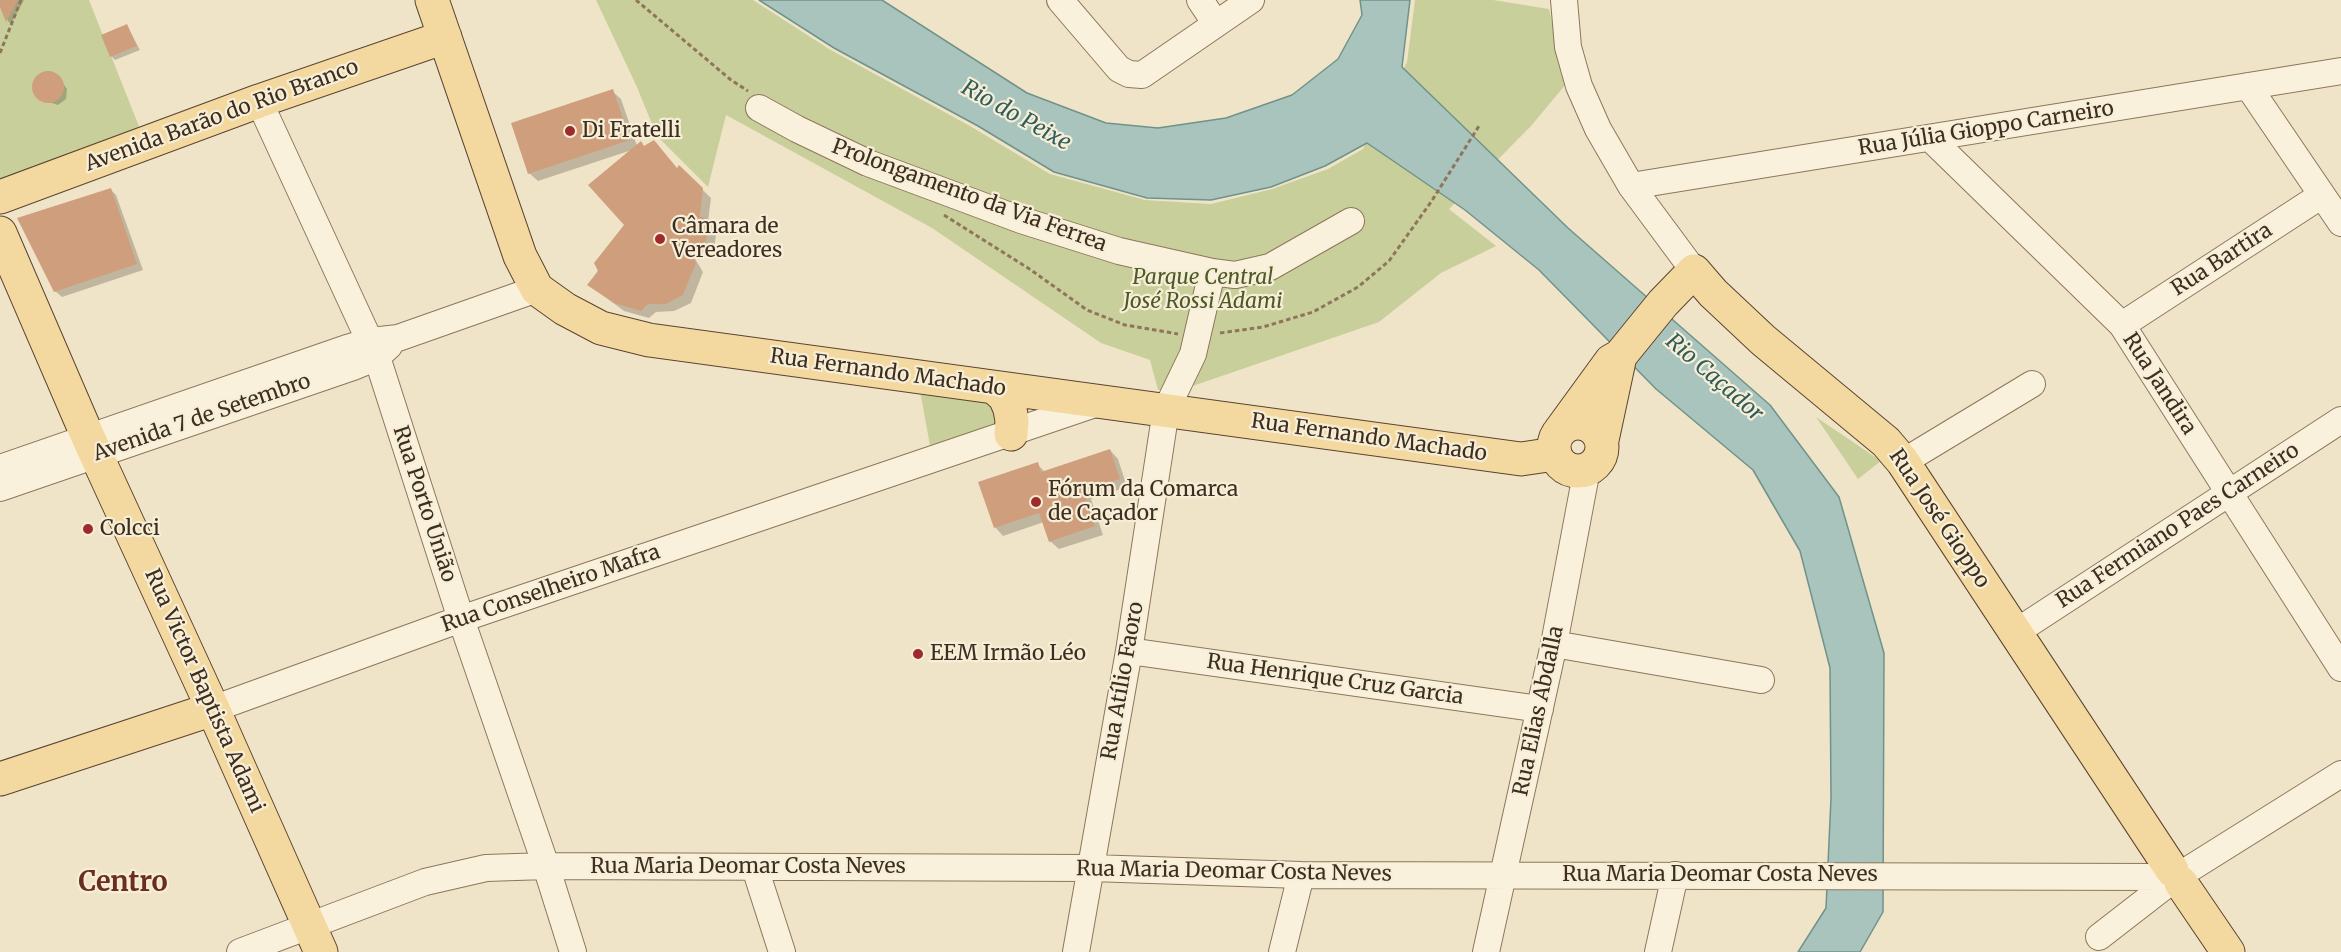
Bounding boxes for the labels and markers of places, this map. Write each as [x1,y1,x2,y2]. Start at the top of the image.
place label: Di Fratelli [582,118,681,144]
marker: Di Fratelli [563,124,577,138]
place label: Câmara de Vereadores [672,214,782,264]
marker: Câmara de Vereadores [653,232,667,246]
place label: Fórum da Comarca de Caçador [1048,477,1238,527]
marker: Fórum da Comarca de Caçador [1029,495,1043,509]
place label: Colcci [100,516,160,542]
marker: Colcci [81,522,95,536]
place label: EEM Irmão Léo [930,641,1086,667]
marker: EEM Irmão Léo [911,647,925,661]

